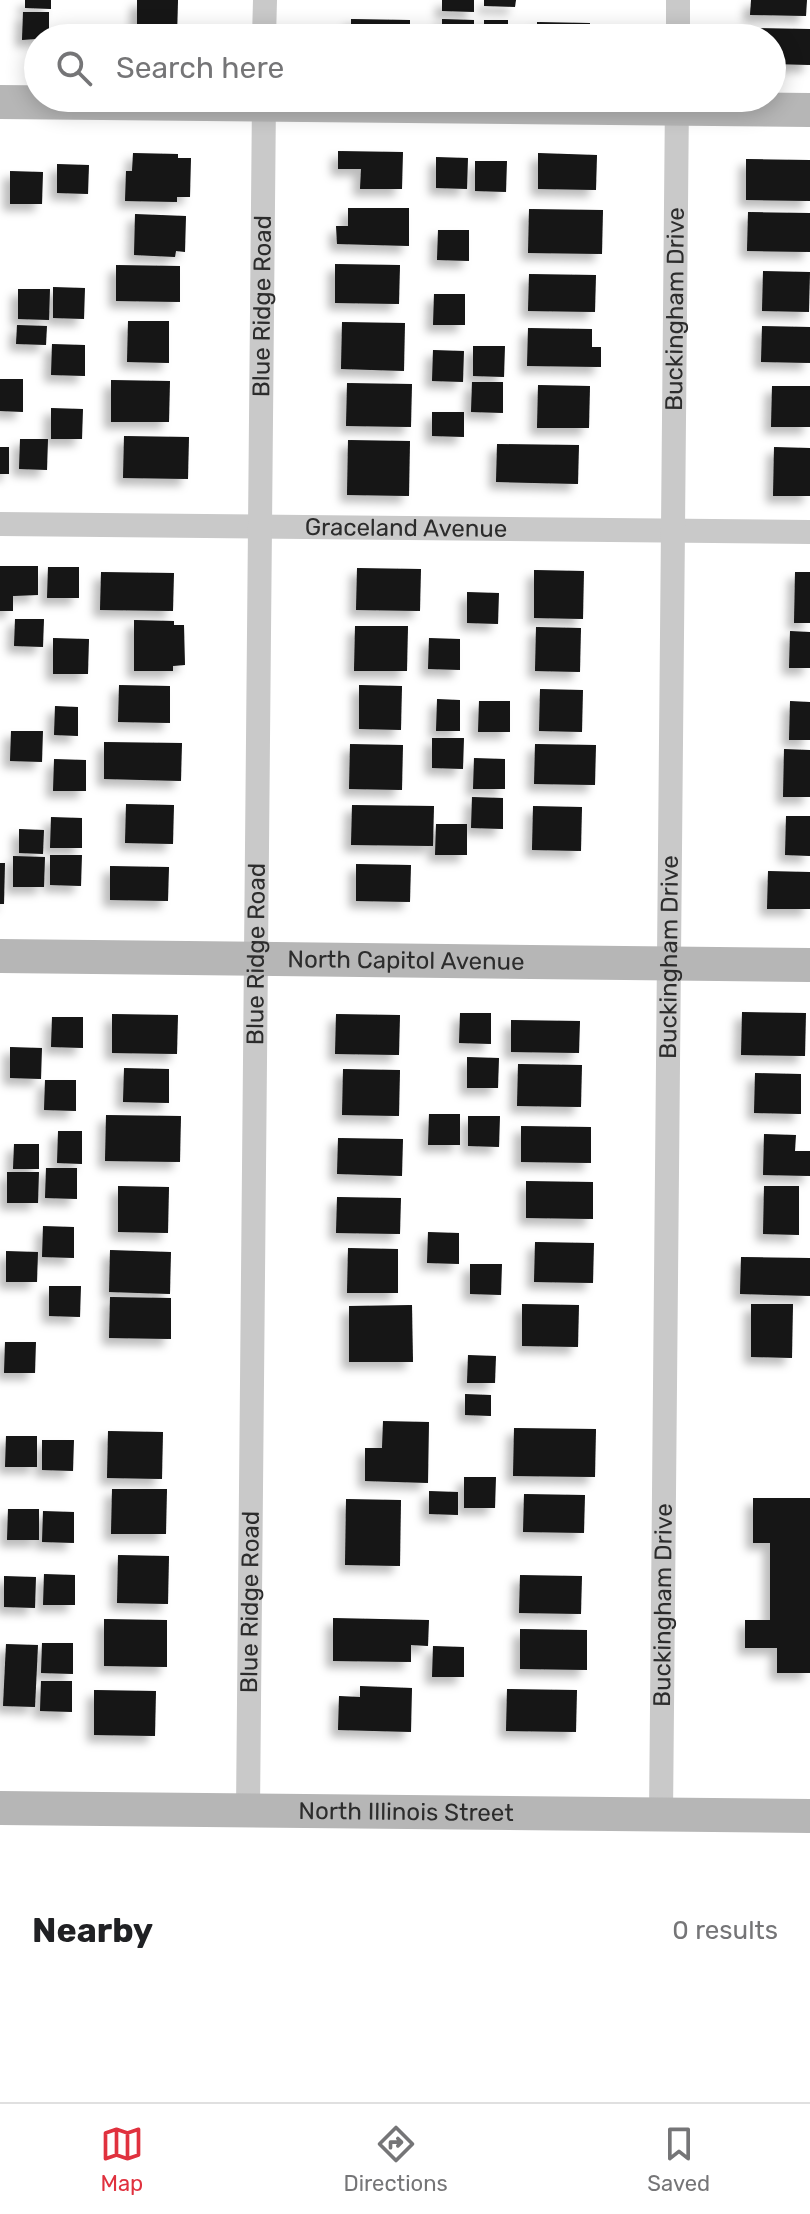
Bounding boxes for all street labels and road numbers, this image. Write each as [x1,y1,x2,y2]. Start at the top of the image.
street label: Buckingham Drive [660,207,690,411]
street label: Blue Ridge Road [247,215,277,397]
street label: Graceland Avenue [305,513,507,543]
street label: Buckingham Drive [654,855,684,1059]
street label: Blue Ridge Road [241,863,271,1045]
street label: North Capitol Avenue [287,945,525,976]
street label: Buckingham Drive [648,1503,678,1707]
street label: Blue Ridge Road [235,1511,265,1693]
street label: North Illinois Street [298,1797,514,1827]

